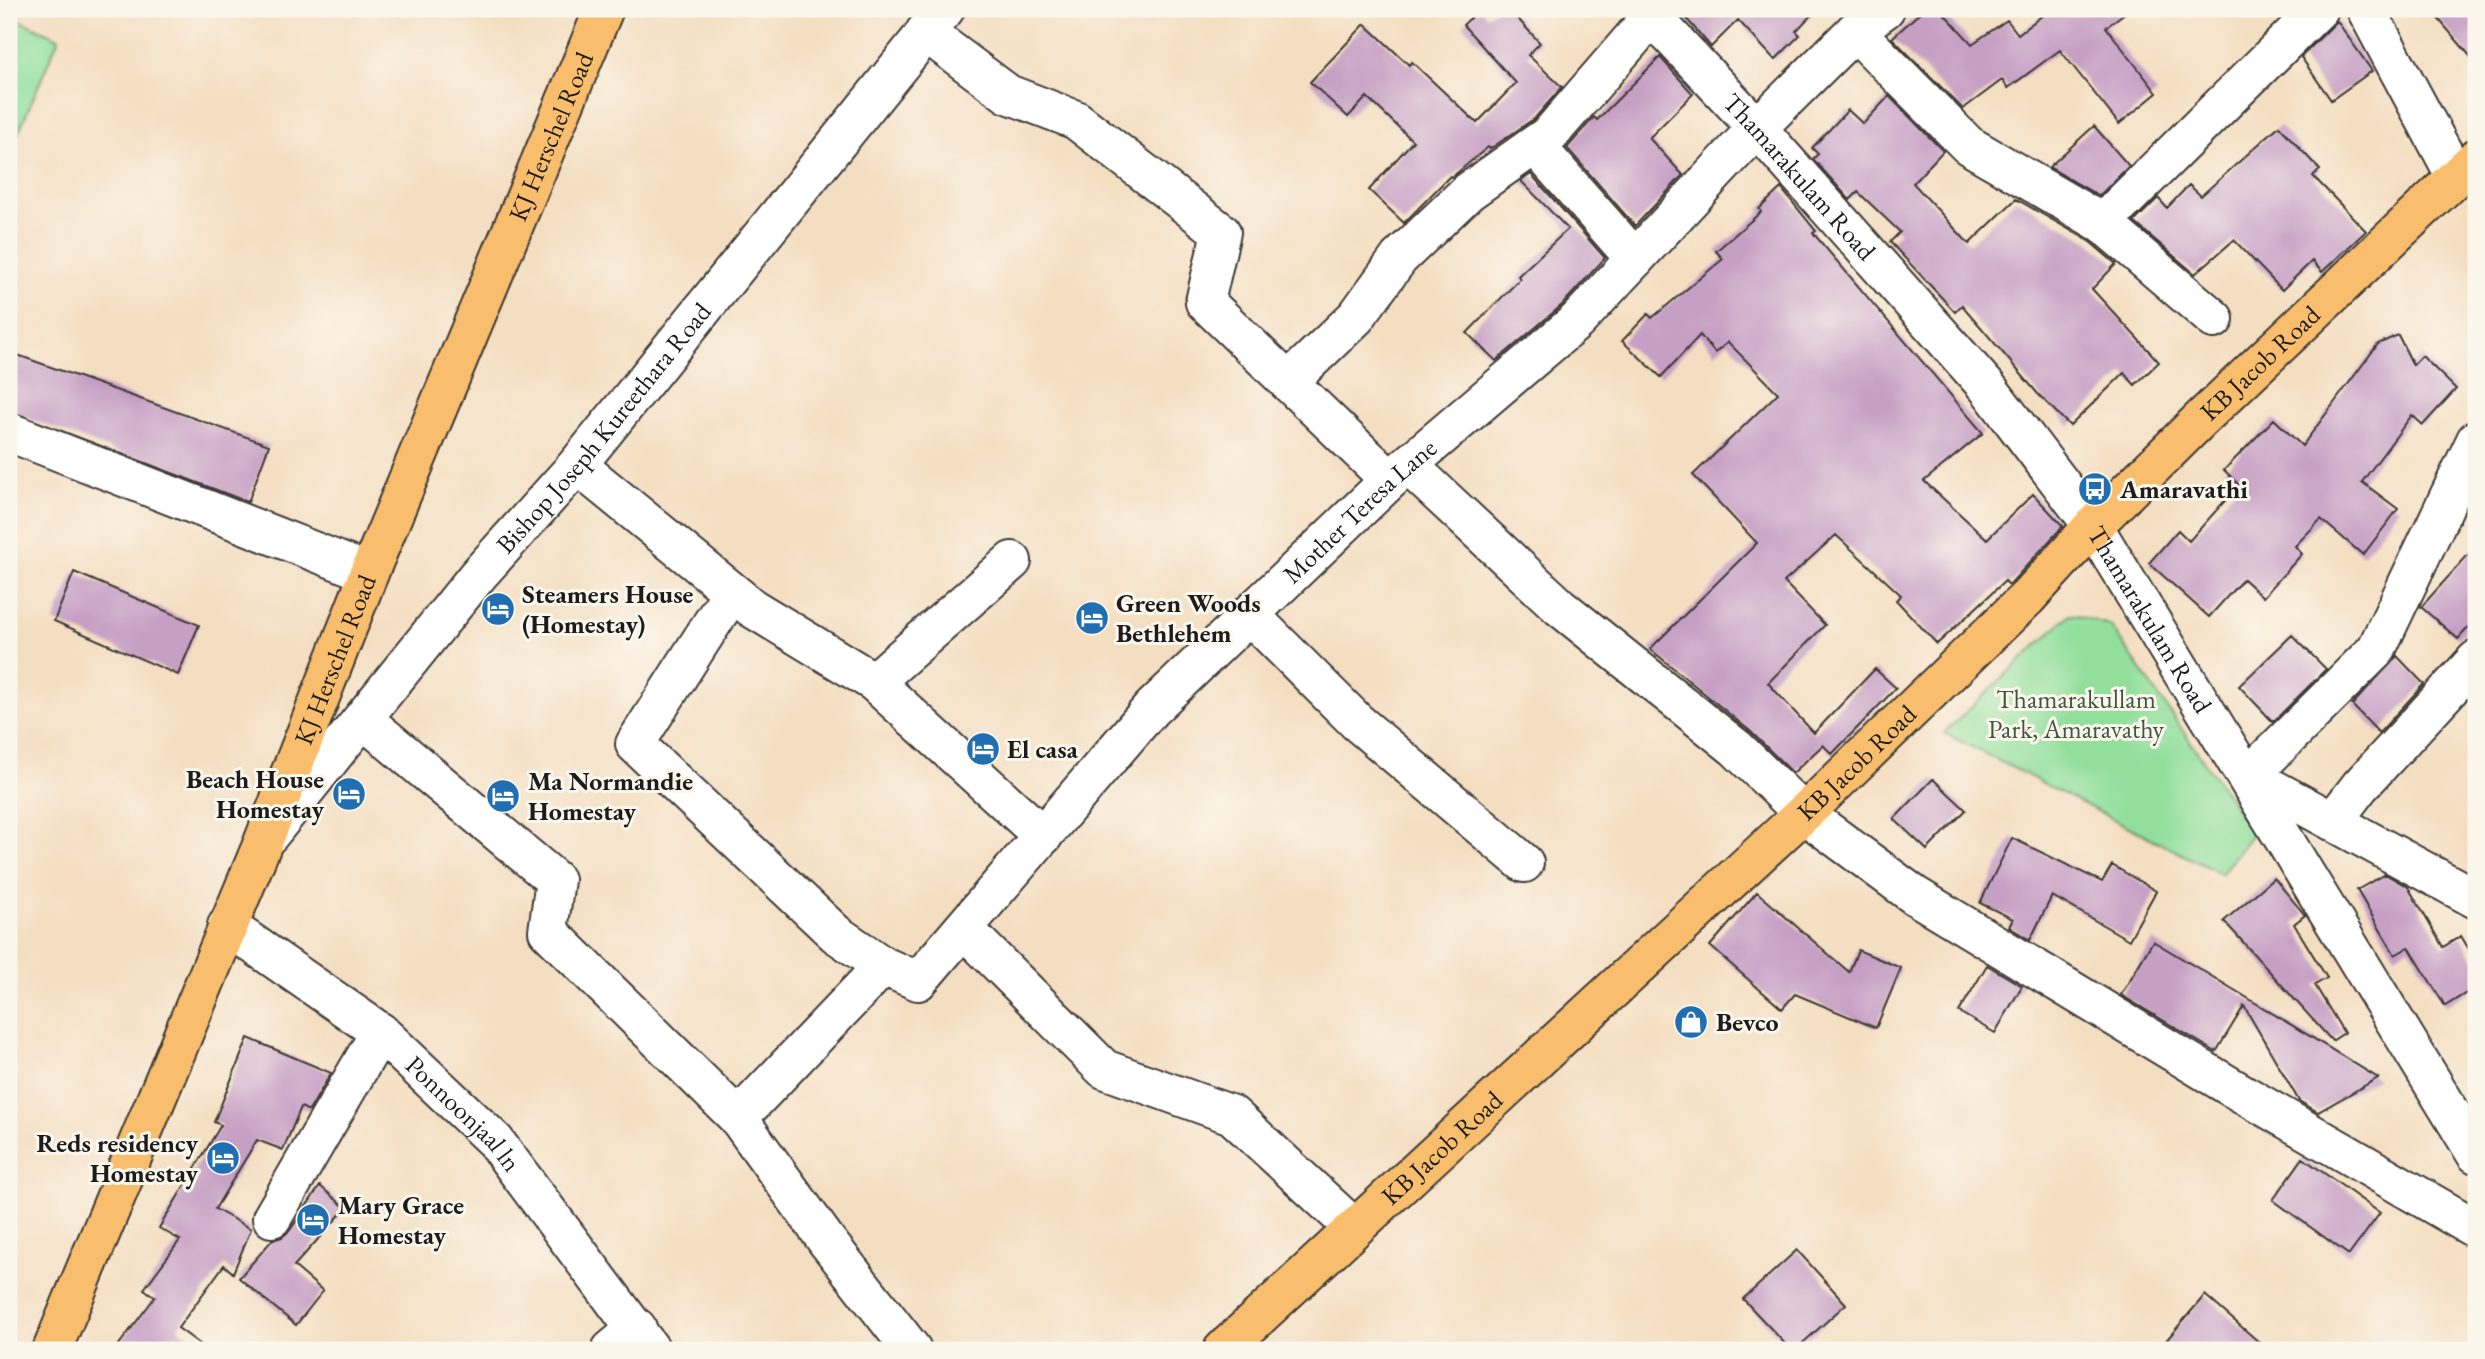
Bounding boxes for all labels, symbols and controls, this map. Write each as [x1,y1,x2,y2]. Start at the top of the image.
street label: KJ Herschel Road [501,46,601,226]
street label: Thamarakulam Road [1716,86,1884,268]
street label: Bishop Joseph Kureethara Road [488,295,719,561]
street label: KB Jacob Road [2193,297,2328,428]
street label: Mother Teresa Lane [1275,431,1444,591]
bus stop icon: Amaravathi [2076,470,2114,508]
place label: Amaravathi [2119,472,2248,506]
street label: Thamarakulam Road [2080,519,2220,720]
street label: KJ Herschel Road [286,569,384,750]
place label: Steamers House (Homestay) [522,577,694,641]
place label: Green Woods Bethlehem [1116,586,1261,650]
hotel icon: Steamers House (Homestay) [479,590,517,628]
hotel icon: Green Woods Bethlehem [1073,599,1111,637]
park label: Thamarakullam Park, Amaravathy [1988,682,2165,746]
street label: KB Jacob Road [1790,697,1924,828]
hotel icon: El casa [964,730,1002,768]
place label: El casa [1007,732,1079,766]
place label: Beach House Homestay [186,762,324,826]
place label: Ma Normandie Homestay [528,764,693,828]
hotel icon: Beach House Homestay [330,775,368,813]
hotel icon: Ma Normandie Homestay [484,777,522,815]
shop icon: Bevco [1672,1003,1710,1041]
place label: Bevco [1716,1005,1779,1039]
street label: Ponnoonjaal ln [398,1048,529,1179]
street label: KB Jacob Road [1374,1083,1510,1212]
place label: Reds residency Homestay [37,1126,198,1190]
hotel icon: Reds residency Homestay [204,1139,242,1177]
place label: Mary Grace Homestay [338,1188,464,1252]
hotel icon: Mary Grace Homestay [294,1201,332,1239]

